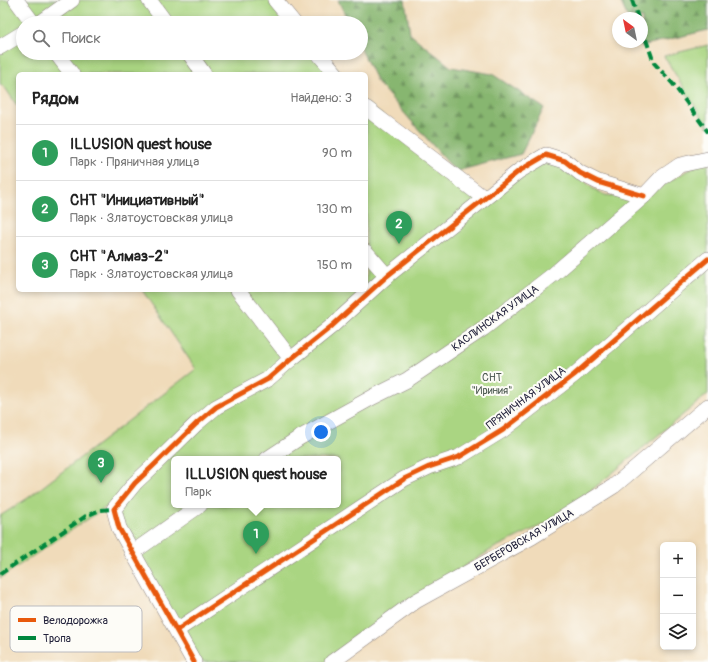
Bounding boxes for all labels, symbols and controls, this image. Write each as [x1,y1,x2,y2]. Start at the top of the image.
north arrow [612,12,648,48]
search box [16,16,368,60]
icon: search [30,27,52,49]
text: Поиск [62,29,101,48]
text: Рядом [32,88,79,109]
text: Найдено: 3 [290,90,352,106]
text: ILLUSION quest house [70,135,212,154]
text: 1 [42,145,48,161]
text: 90 m [322,145,352,161]
text: Парк · Пряничная улица [70,154,199,170]
text: СНТ "Инициативный" [70,191,205,210]
text: 2 [41,201,49,217]
text: 130 m [316,201,352,217]
text: Парк · Златоустовская улица [70,210,233,226]
pin: 2 [386,211,412,244]
text: СНТ "Алмаз-2" [70,247,169,266]
text: 3 [41,257,49,273]
text: 150 m [317,257,352,273]
text: Парк · Златоустовская улица [70,266,233,282]
street label: КАСЛИНСКАЯ УЛИЦА [449,282,541,354]
street label: ПРЯНИЧНАЯ УЛИЦА [484,364,568,432]
park label: СНТ "Ириния" [471,371,513,397]
your location [311,422,331,442]
pin: 3 [88,450,114,483]
popup [171,456,341,508]
text: ILLUSION quest house [185,465,327,484]
text: Парк [185,484,212,500]
street label: БЕРБЕРОВСКАЯ УЛИЦА [472,506,576,574]
pin: 1 [243,521,269,554]
map controls [660,542,696,650]
button: + [660,542,696,578]
button: − [660,578,696,614]
legend [10,606,142,652]
text: Велодорожка [43,614,108,627]
button: layers [660,614,696,650]
text: Тропа [43,632,71,645]

